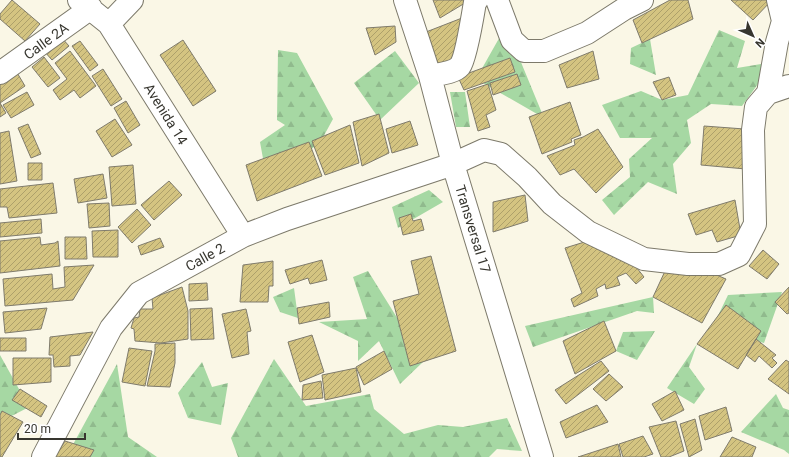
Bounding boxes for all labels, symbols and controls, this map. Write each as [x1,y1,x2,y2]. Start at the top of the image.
north arrow [733,16,773,56]
street label: Calle 2A [20,19,72,63]
text: N [752,35,767,50]
street label: Avenida 14 [141,81,191,148]
street label: Transversal 17 [452,183,494,275]
street label: Calle 2 [183,240,227,274]
scale bar [18,415,85,441]
text: 20 m [24,422,51,436]

